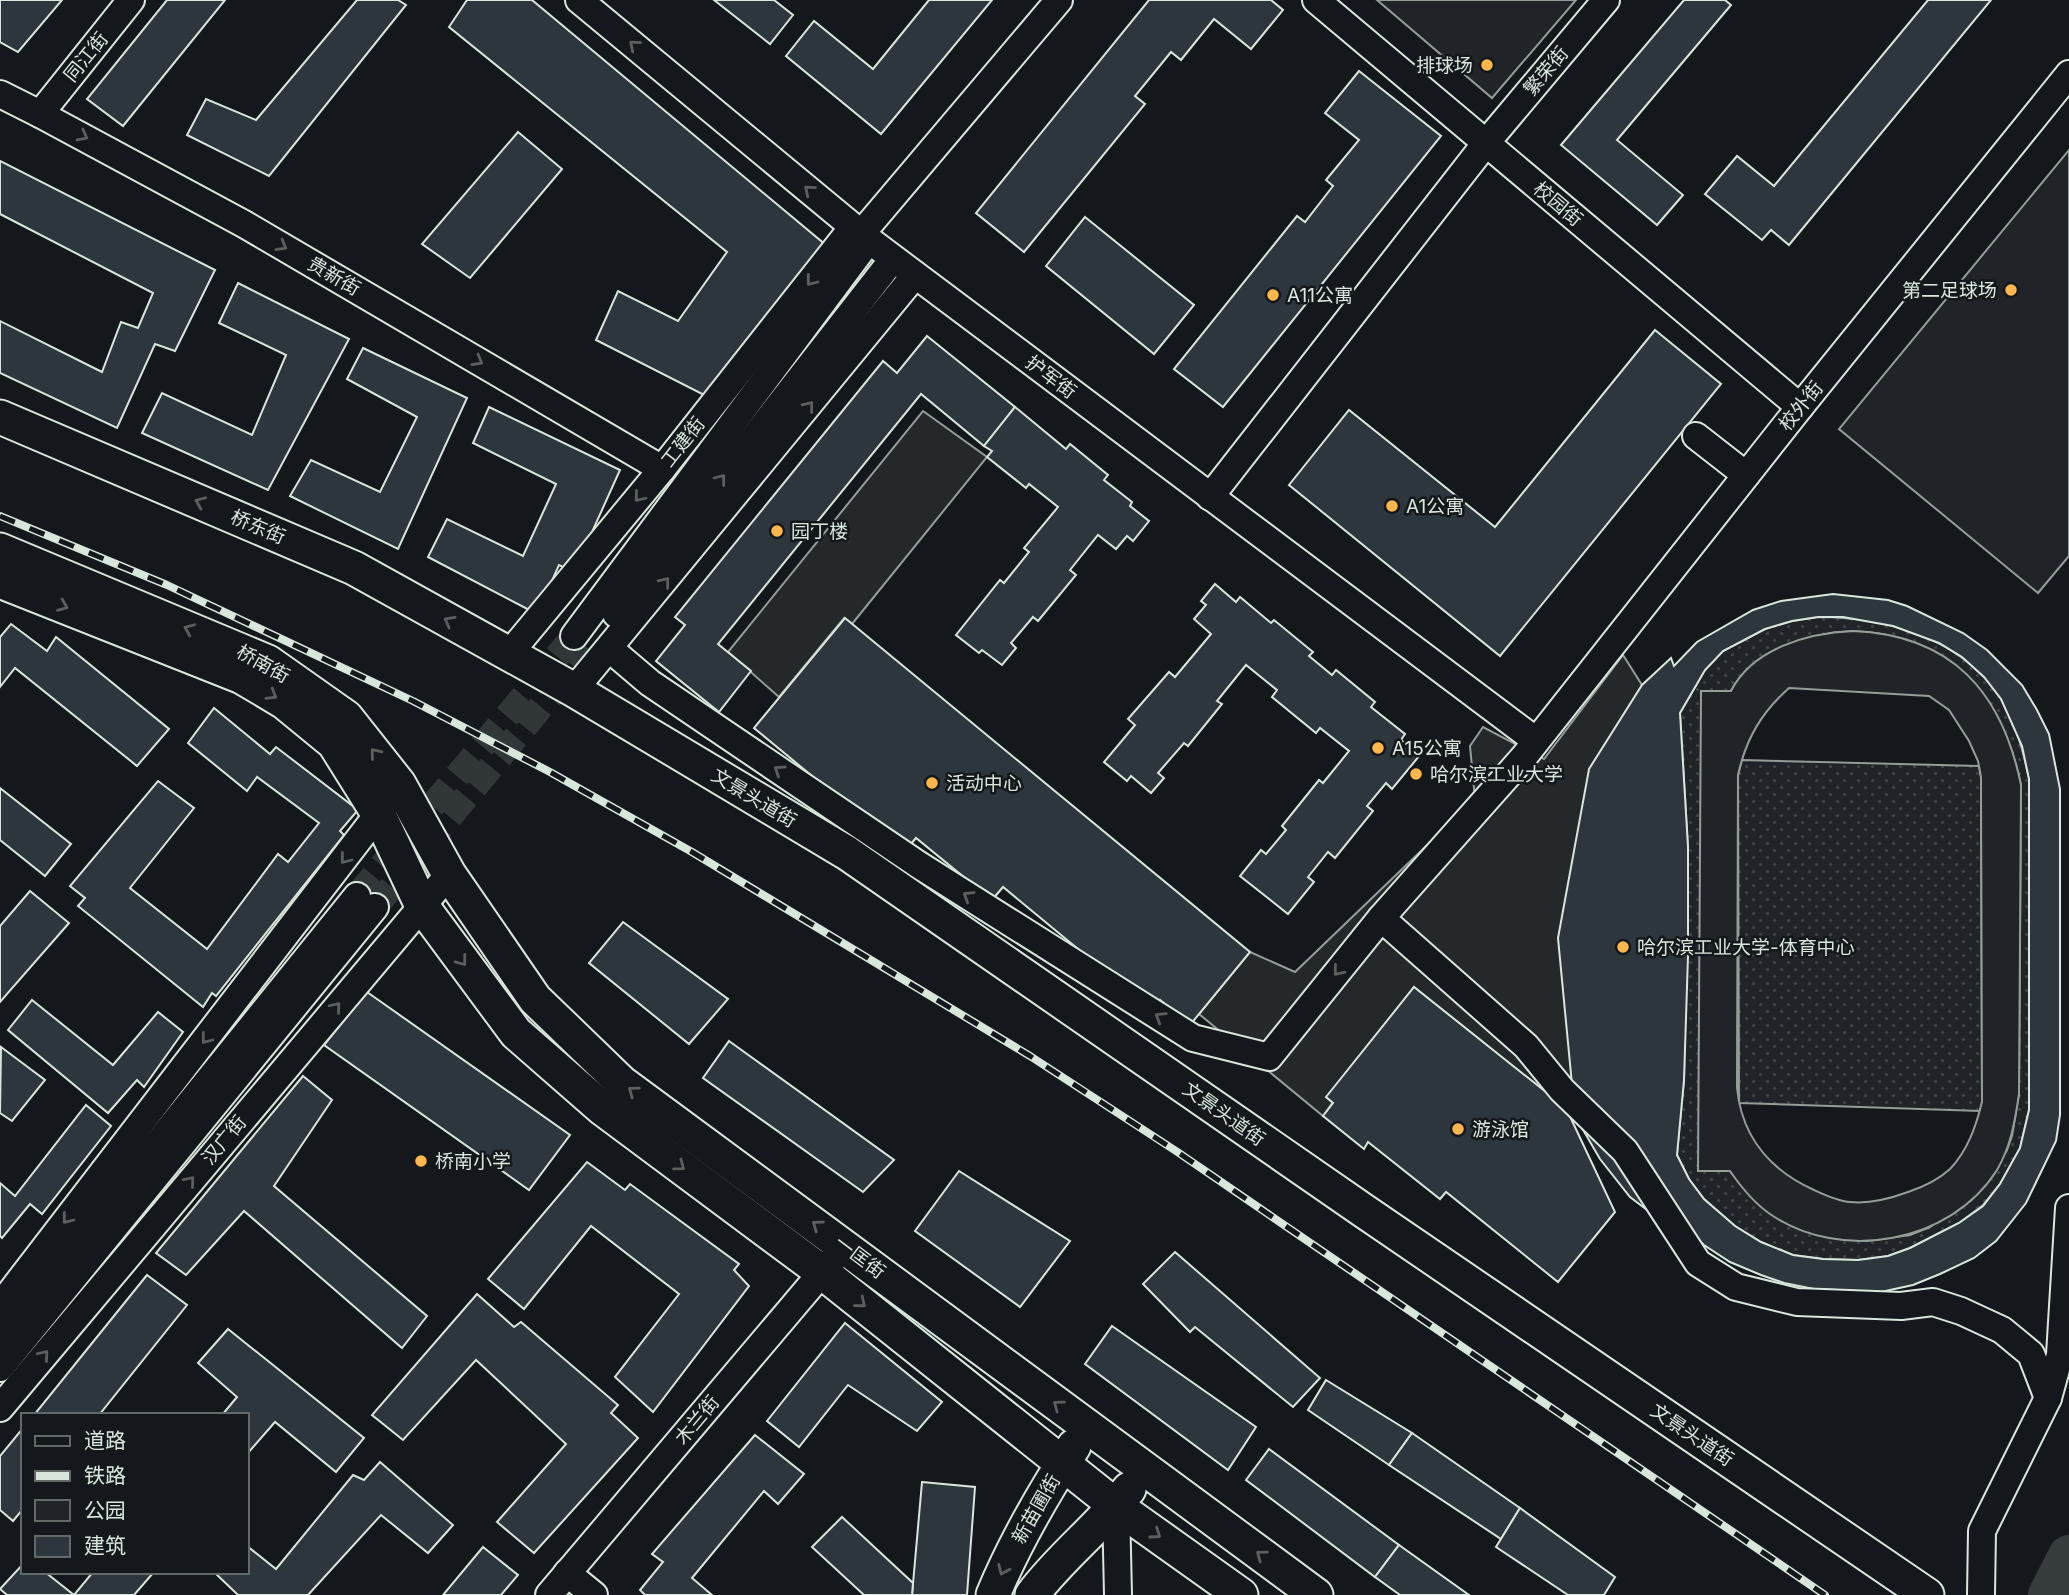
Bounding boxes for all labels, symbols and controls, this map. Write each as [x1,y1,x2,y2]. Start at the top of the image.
street label: 同江街 [59,28,113,86]
one-way arrow [629,41,642,53]
street label: 繁荣街 [1519,42,1573,100]
place label: 排球场 [1416,54,1473,77]
marker: 排球场 [1479,57,1495,73]
one-way arrow [75,128,88,142]
street label: 校园街 [1529,177,1587,231]
one-way arrow [804,186,816,199]
one-way arrow [275,238,287,251]
street label: 贵新街 [304,252,364,300]
one-way arrow [806,273,819,285]
place label: 第二足球场 [1902,279,1997,302]
marker: 第二足球场 [2003,282,2019,298]
place label: A11公寓 [1287,284,1353,307]
marker: A11公寓 [1265,287,1281,303]
street label: 护军街 [1021,351,1081,403]
one-way arrow [471,353,484,366]
street label: 校外街 [1774,377,1828,435]
one-way arrow [801,401,813,414]
street label: 工建街 [656,412,710,472]
one-way arrow [713,474,726,487]
one-way arrow [634,490,647,502]
place label: A1公寓 [1406,495,1464,518]
one-way arrow [194,496,207,510]
marker: A1公寓 [1384,498,1400,514]
street label: 桥东街 [227,505,289,549]
place label: 园丁楼 [791,520,848,543]
marker: 园丁楼 [769,523,785,539]
one-way arrow [657,577,669,590]
one-way arrow [56,598,69,612]
one-way arrow [444,615,456,629]
one-way arrow [184,623,196,637]
street label: 桥南街 [232,640,294,688]
one-way arrow [265,687,278,700]
place label: A15公寓 [1392,737,1462,760]
marker: A15公寓 [1370,740,1386,756]
one-way arrow [371,749,383,762]
place label: 哈尔滨工业大学 [1430,763,1563,786]
street label: 文景头道街 [707,764,801,832]
one-way arrow [774,766,787,778]
marker: 哈尔滨工业大学 [1408,766,1424,782]
place label: 活动中心 [946,772,1022,795]
marker: 活动中心 [924,775,940,791]
one-way arrow [340,851,353,864]
one-way arrow [963,891,976,904]
place label: 哈尔滨工业大学-体育中心 [1637,936,1855,959]
marker: 哈尔滨工业大学-体育中心 [1615,939,1631,955]
one-way arrow [454,953,466,966]
one-way arrow [1334,964,1347,976]
one-way arrow [328,1002,340,1015]
one-way arrow [1155,1013,1168,1026]
one-way arrow [201,1031,214,1044]
street label: 文景头道街 [1178,1077,1270,1151]
one-way arrow [628,1087,641,1099]
street label: 汉广街 [197,1111,251,1169]
place label: 游泳馆 [1472,1118,1529,1141]
marker: 游泳馆 [1450,1121,1466,1137]
place label: 桥南小学 [435,1150,511,1173]
marker: 桥南小学 [413,1153,429,1169]
one-way arrow [672,1158,685,1170]
one-way arrow [182,1176,194,1189]
one-way arrow [62,1212,75,1224]
one-way arrow [812,1221,824,1234]
street label: 一匡街 [830,1231,890,1283]
one-way arrow [854,1295,866,1308]
one-way arrow [36,1351,48,1364]
street label: 木兰街 [670,1391,724,1449]
street label: 文景头道街 [1646,1399,1738,1471]
one-way arrow [1053,1401,1066,1414]
legend [21,1413,248,1574]
text: 道路 [84,1428,126,1453]
text: 铁路 [84,1463,126,1488]
street label: 新苗圃街 [1007,1470,1065,1548]
text: 公园 [84,1498,126,1523]
one-way arrow [1148,1526,1161,1539]
text: 建筑 [84,1533,126,1558]
one-way arrow [1256,1551,1269,1563]
one-way arrow [997,1563,1011,1575]

